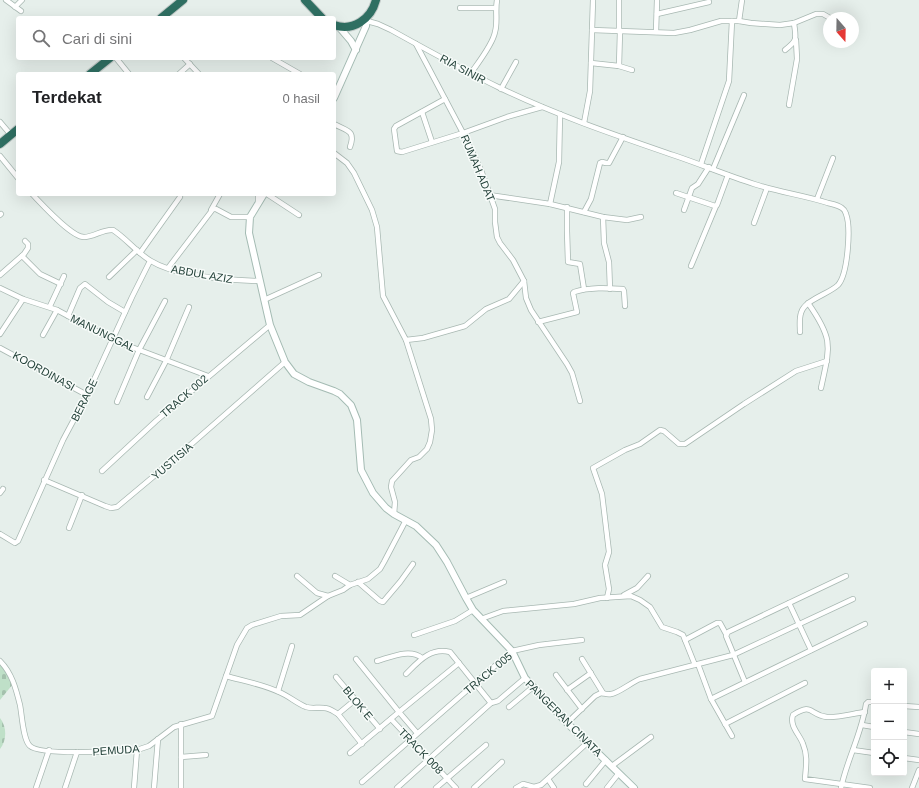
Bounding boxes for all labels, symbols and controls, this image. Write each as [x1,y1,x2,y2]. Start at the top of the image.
north arrow [823,12,859,48]
search box [16,16,336,60]
icon: search [30,27,52,49]
text: Cari di sini [62,30,132,47]
street label: RIA SINIR [438,52,488,86]
text: Terdekat [32,88,102,107]
text: 0 hasil [282,91,320,106]
street label: RUMAH ADAT [459,133,498,203]
street label: ABDUL AZIZ [170,263,234,285]
street label: MANUNGGAL [69,312,137,354]
street label: KOORDINASI [11,349,77,393]
street label: TRACK 002 [158,372,210,420]
street label: BERAGE [69,377,99,423]
street label: YUSTISIA [149,440,195,482]
street label: TRACK 005 [462,650,514,696]
map controls [871,668,907,776]
button: + [871,668,907,704]
street label: PANGERAN CINATA [523,677,605,759]
street label: BLOK E [341,684,375,722]
button: − [871,704,907,740]
street label: TRACK 008 [396,726,446,776]
button: locate [871,740,907,776]
street label: PEMUDA [92,742,141,758]

